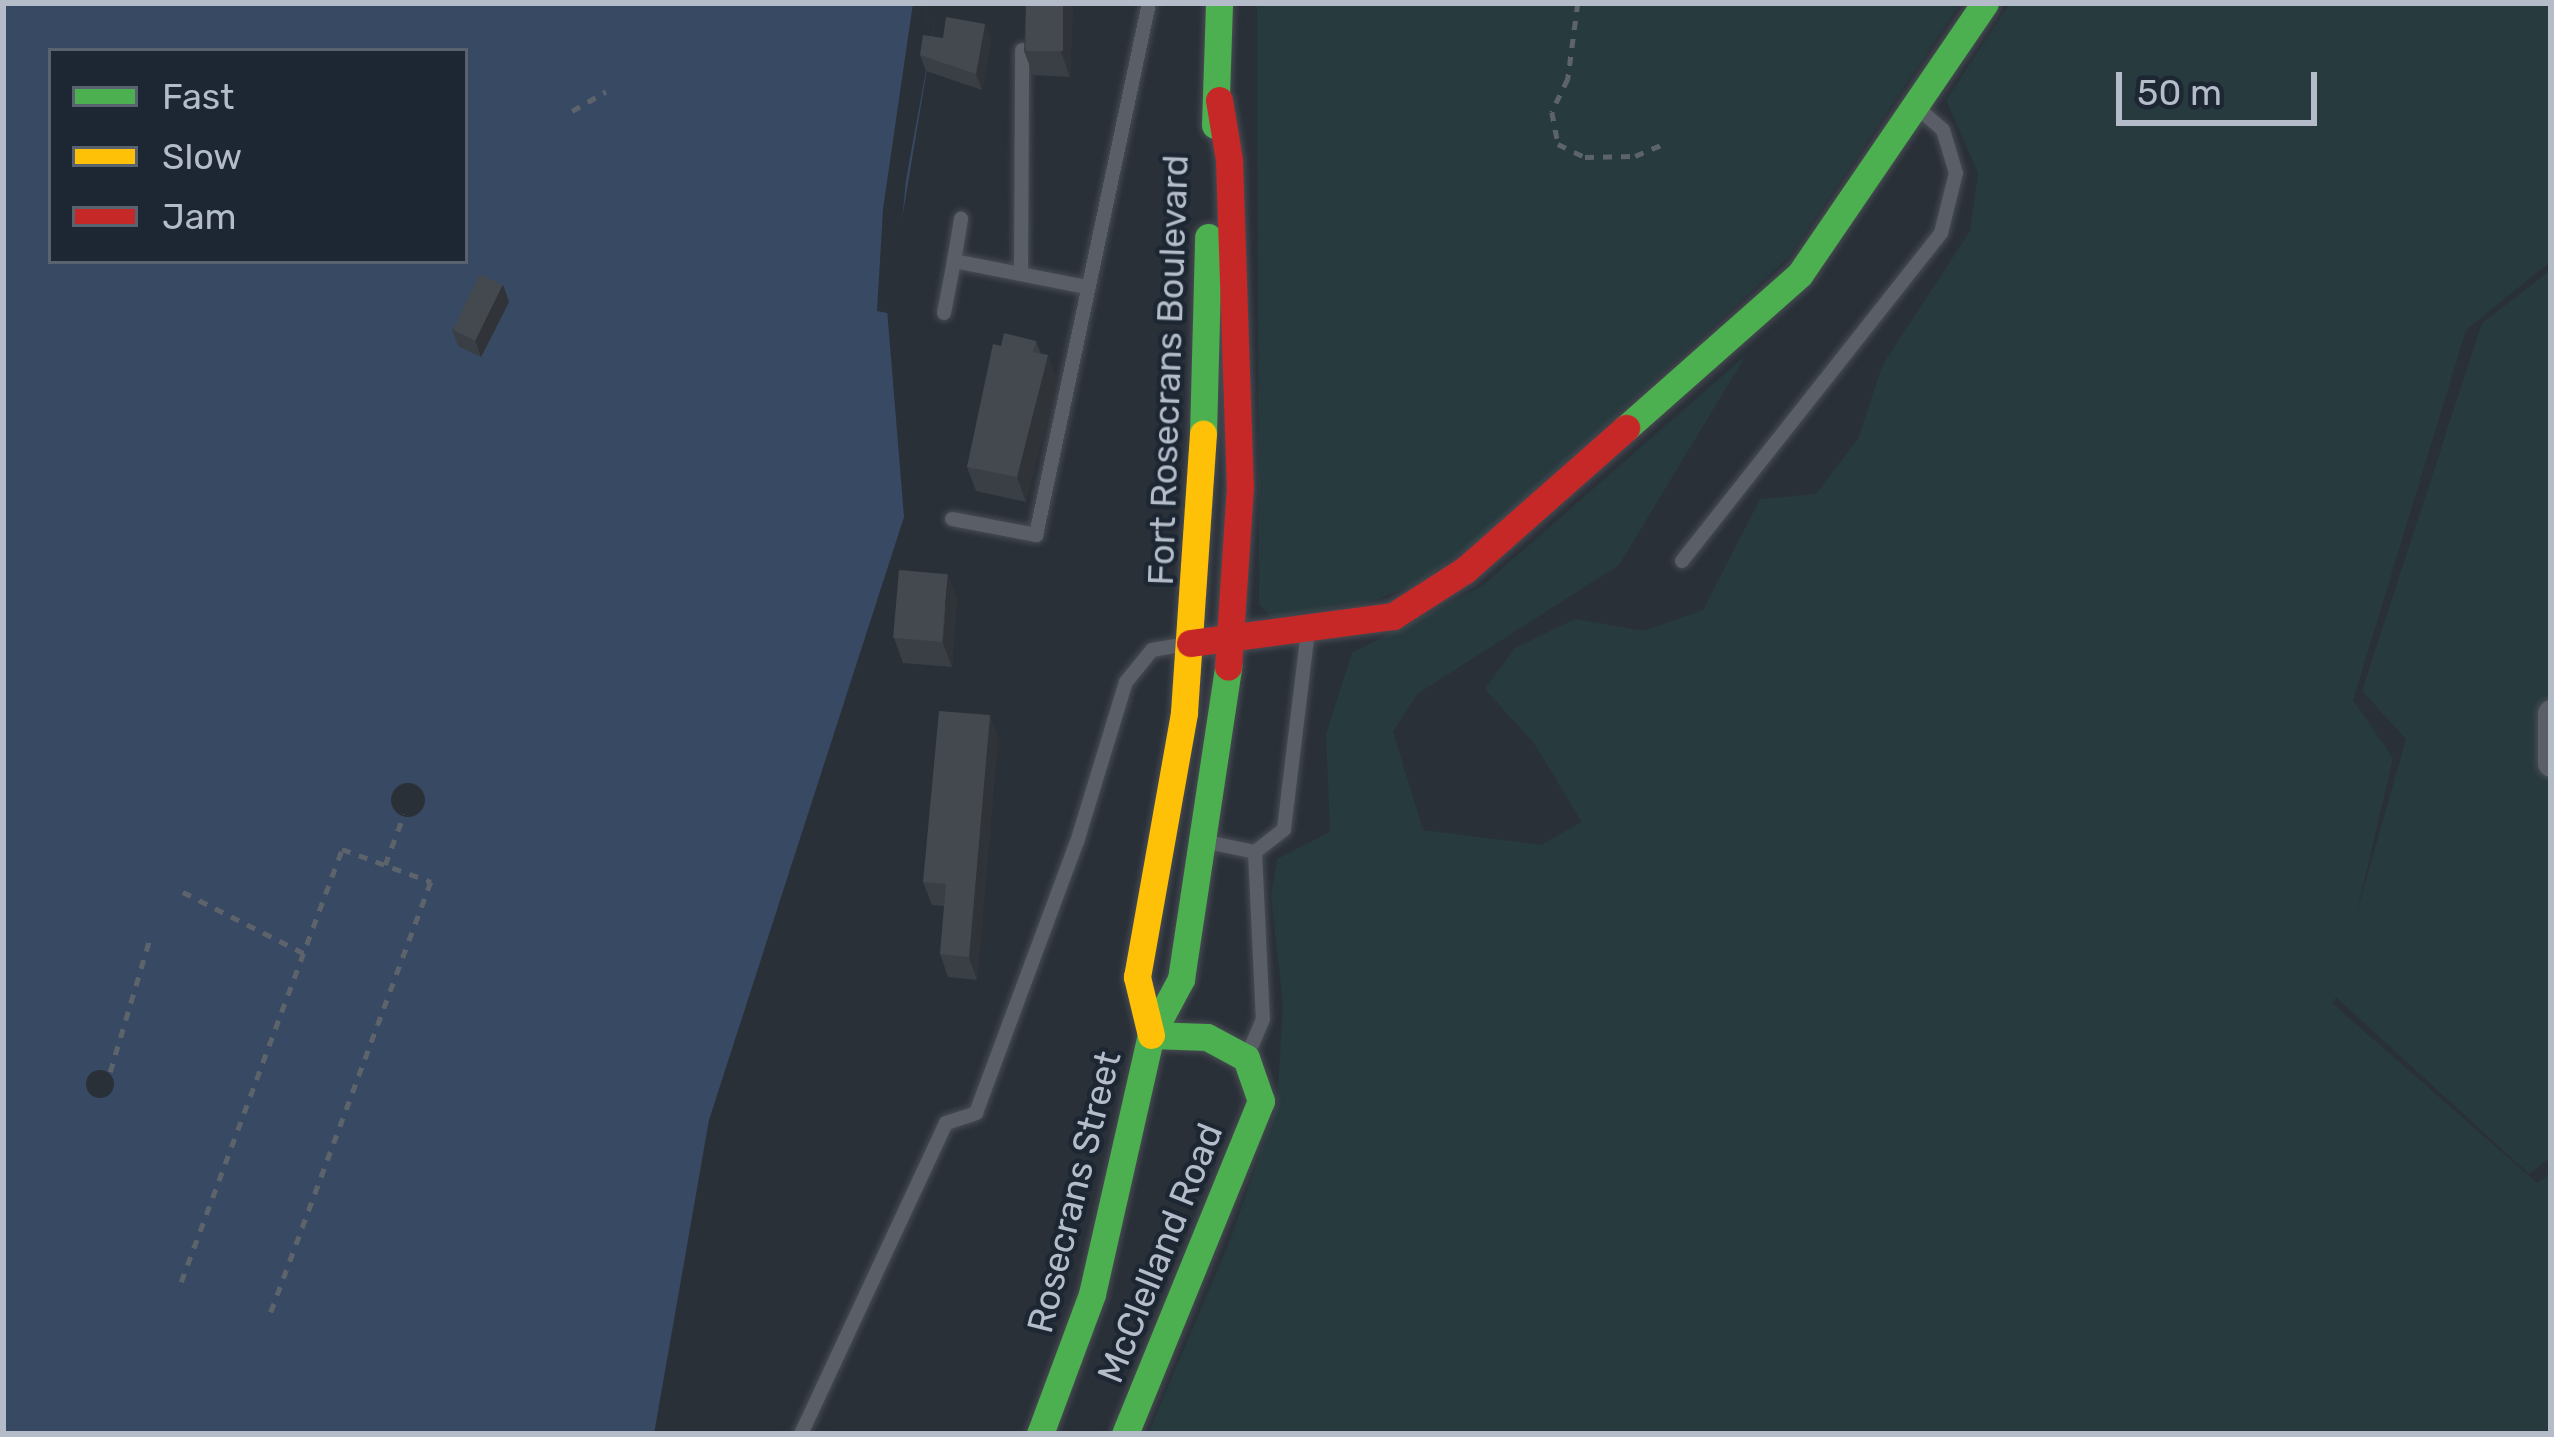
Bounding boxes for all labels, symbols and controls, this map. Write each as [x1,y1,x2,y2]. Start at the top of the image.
legend [48,48,468,264]
scale bar [2122,48,2323,122]
text: 50 m [2137,71,2222,114]
text: Fast [162,75,234,118]
text: Slow [162,135,242,178]
street label: Fort Rosecrans Boulevard [1139,154,1197,586]
text: Jam [162,195,237,238]
street label: Rosecrans Street [1018,1047,1130,1337]
street label: McClelland Road [1088,1117,1232,1389]

